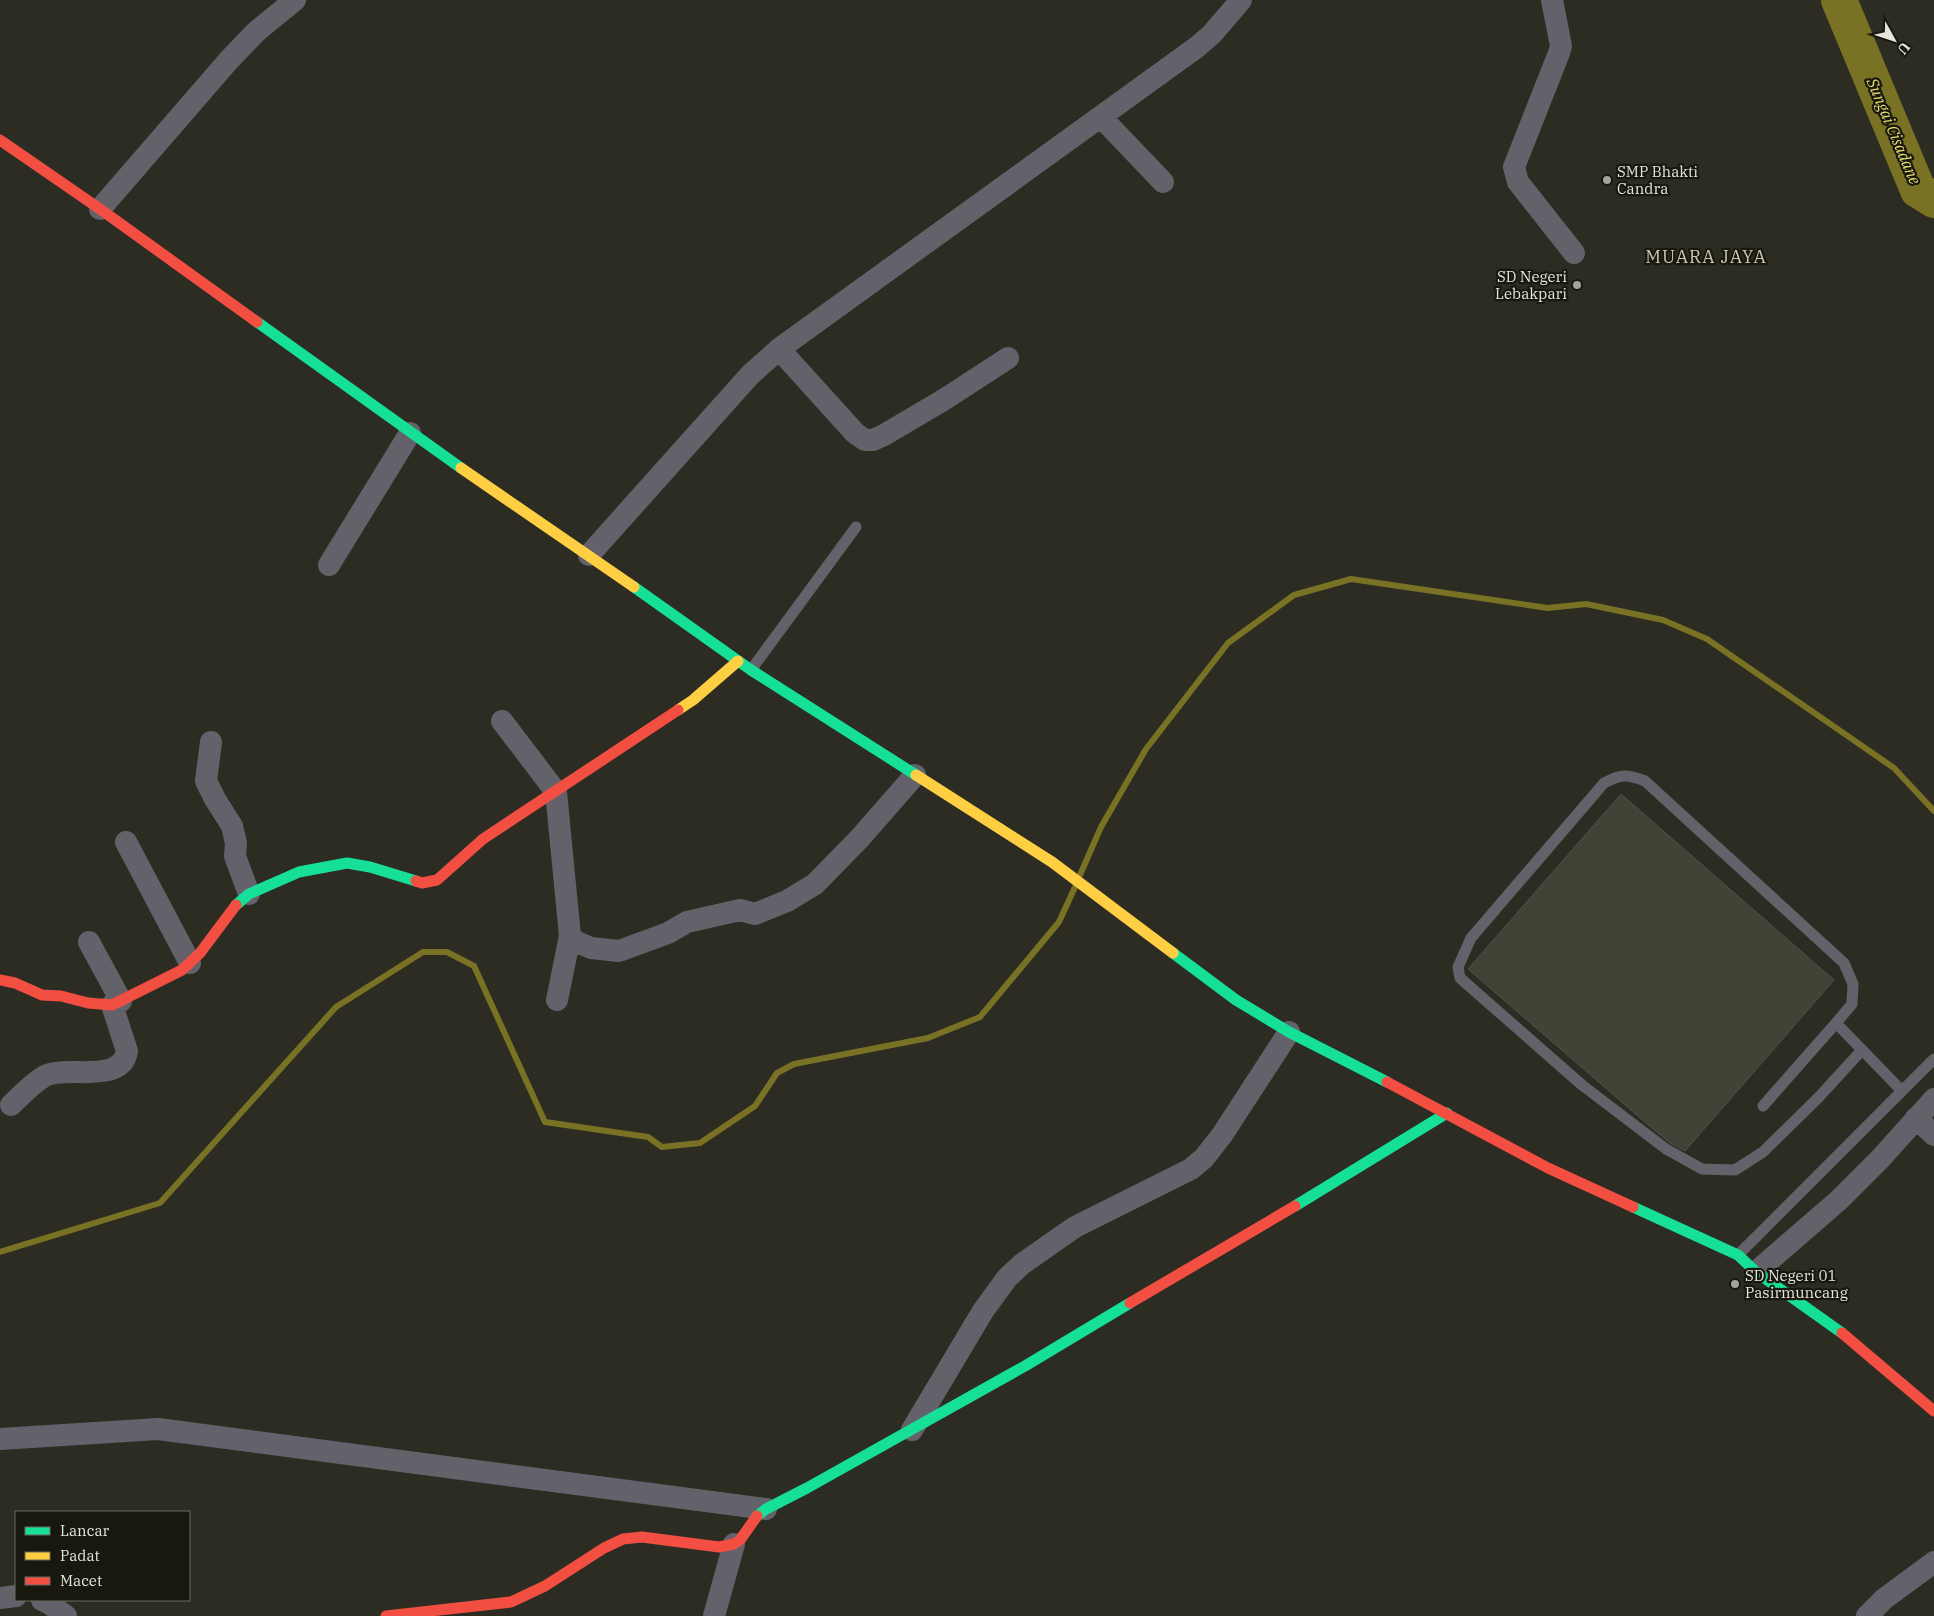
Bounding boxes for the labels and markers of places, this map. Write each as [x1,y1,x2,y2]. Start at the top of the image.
place label: SMP Bhakti Candra [1617,162,1698,198]
marker: SMP Bhakti Candra [1601,174,1613,186]
place label: SD Negeri Lebakpari [1495,267,1567,303]
marker: SD Negeri Lebakpari [1571,279,1583,291]
place label: SD Negeri 01 Pasirmuncang [1745,1266,1848,1302]
marker: SD Negeri 01 Pasirmuncang [1729,1278,1741,1290]

